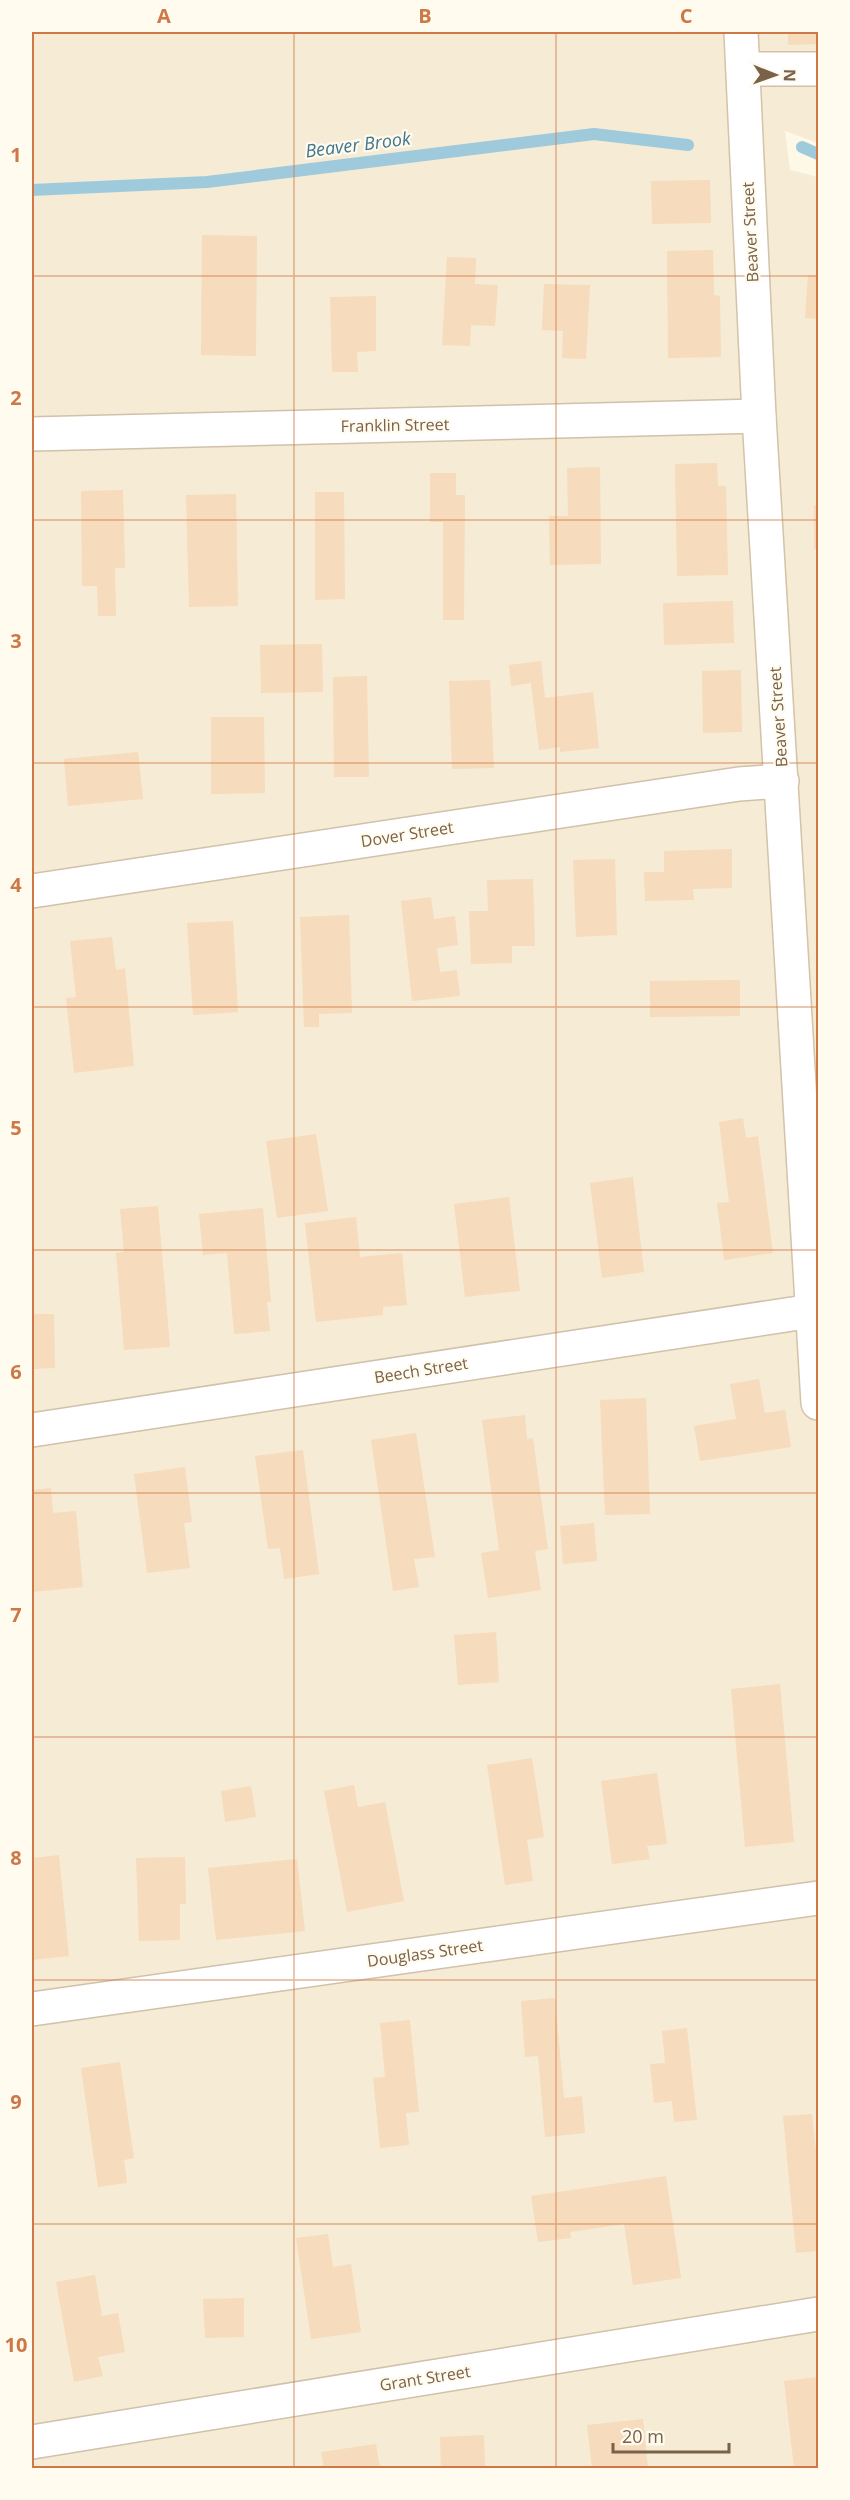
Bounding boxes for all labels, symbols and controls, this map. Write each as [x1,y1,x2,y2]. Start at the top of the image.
text: A [157,2,171,29]
text: B [418,2,432,29]
text: C [680,2,693,29]
north arrow [745,45,805,105]
text: N [779,69,801,82]
water label: Beaver Brook [304,125,413,162]
text: 1 [10,141,22,168]
street label: Beaver Street [736,181,764,283]
text: 2 [10,384,22,411]
street label: Franklin Street [340,413,450,437]
text: 3 [10,627,22,654]
street label: Beaver Street [763,666,792,768]
street label: Dover Street [359,816,455,852]
text: 4 [10,871,22,898]
text: 5 [10,1114,22,1141]
street label: Beech Street [373,1352,470,1388]
text: 6 [10,1358,22,1385]
text: 7 [10,1601,22,1628]
text: 8 [10,1844,22,1871]
street label: Douglass Street [366,1934,485,1972]
text: 9 [10,2088,22,2115]
text: 10 [5,2331,27,2358]
street label: Grant Street [378,2360,472,2396]
scale bar [613,2416,728,2454]
text: 20 m [622,2424,664,2448]

